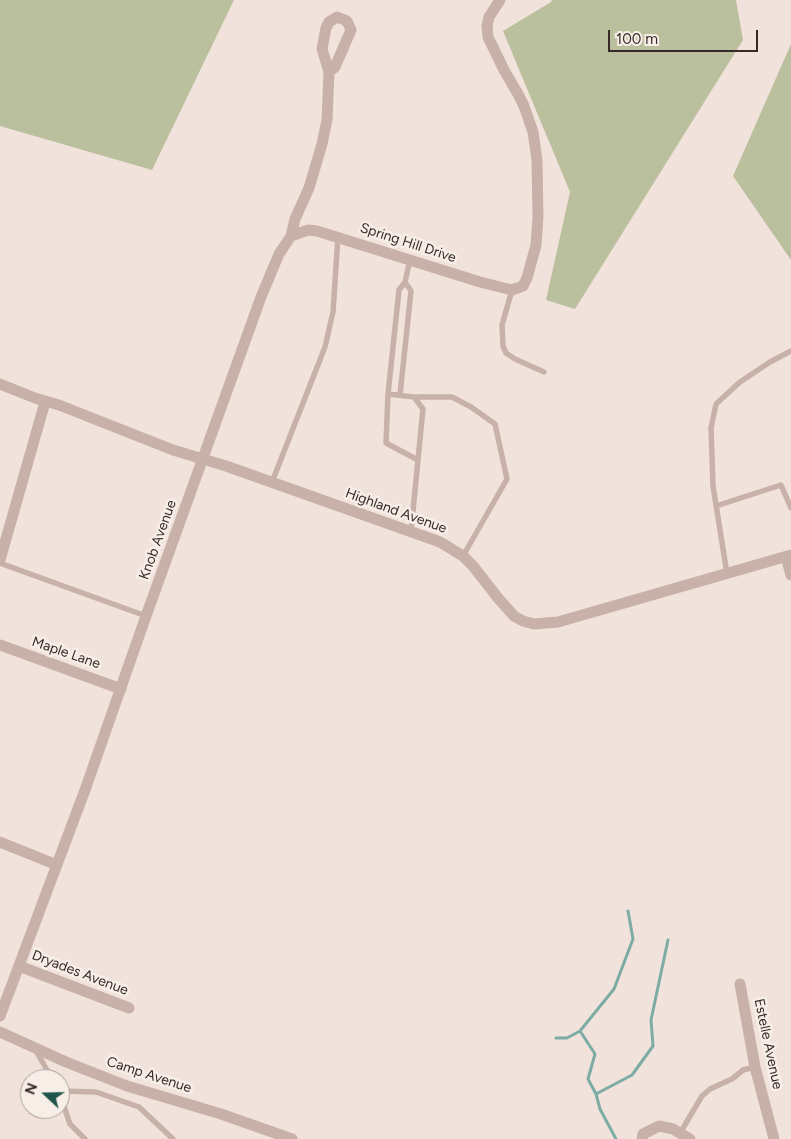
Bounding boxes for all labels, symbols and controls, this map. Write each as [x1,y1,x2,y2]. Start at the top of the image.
scale bar [611,20,761,52]
text: 100 m [616,30,658,48]
street label: Spring Hill Drive [358,220,458,266]
street label: Highland Avenue [343,485,449,537]
street label: Knob Avenue [136,498,180,582]
street label: Maple Lane [30,633,102,673]
street label: Dryades Avenue [29,947,131,999]
street label: Estelle Avenue [750,997,786,1091]
street label: Camp Avenue [104,1053,194,1097]
north arrow [20,1069,70,1119]
text: N [22,1081,41,1097]

